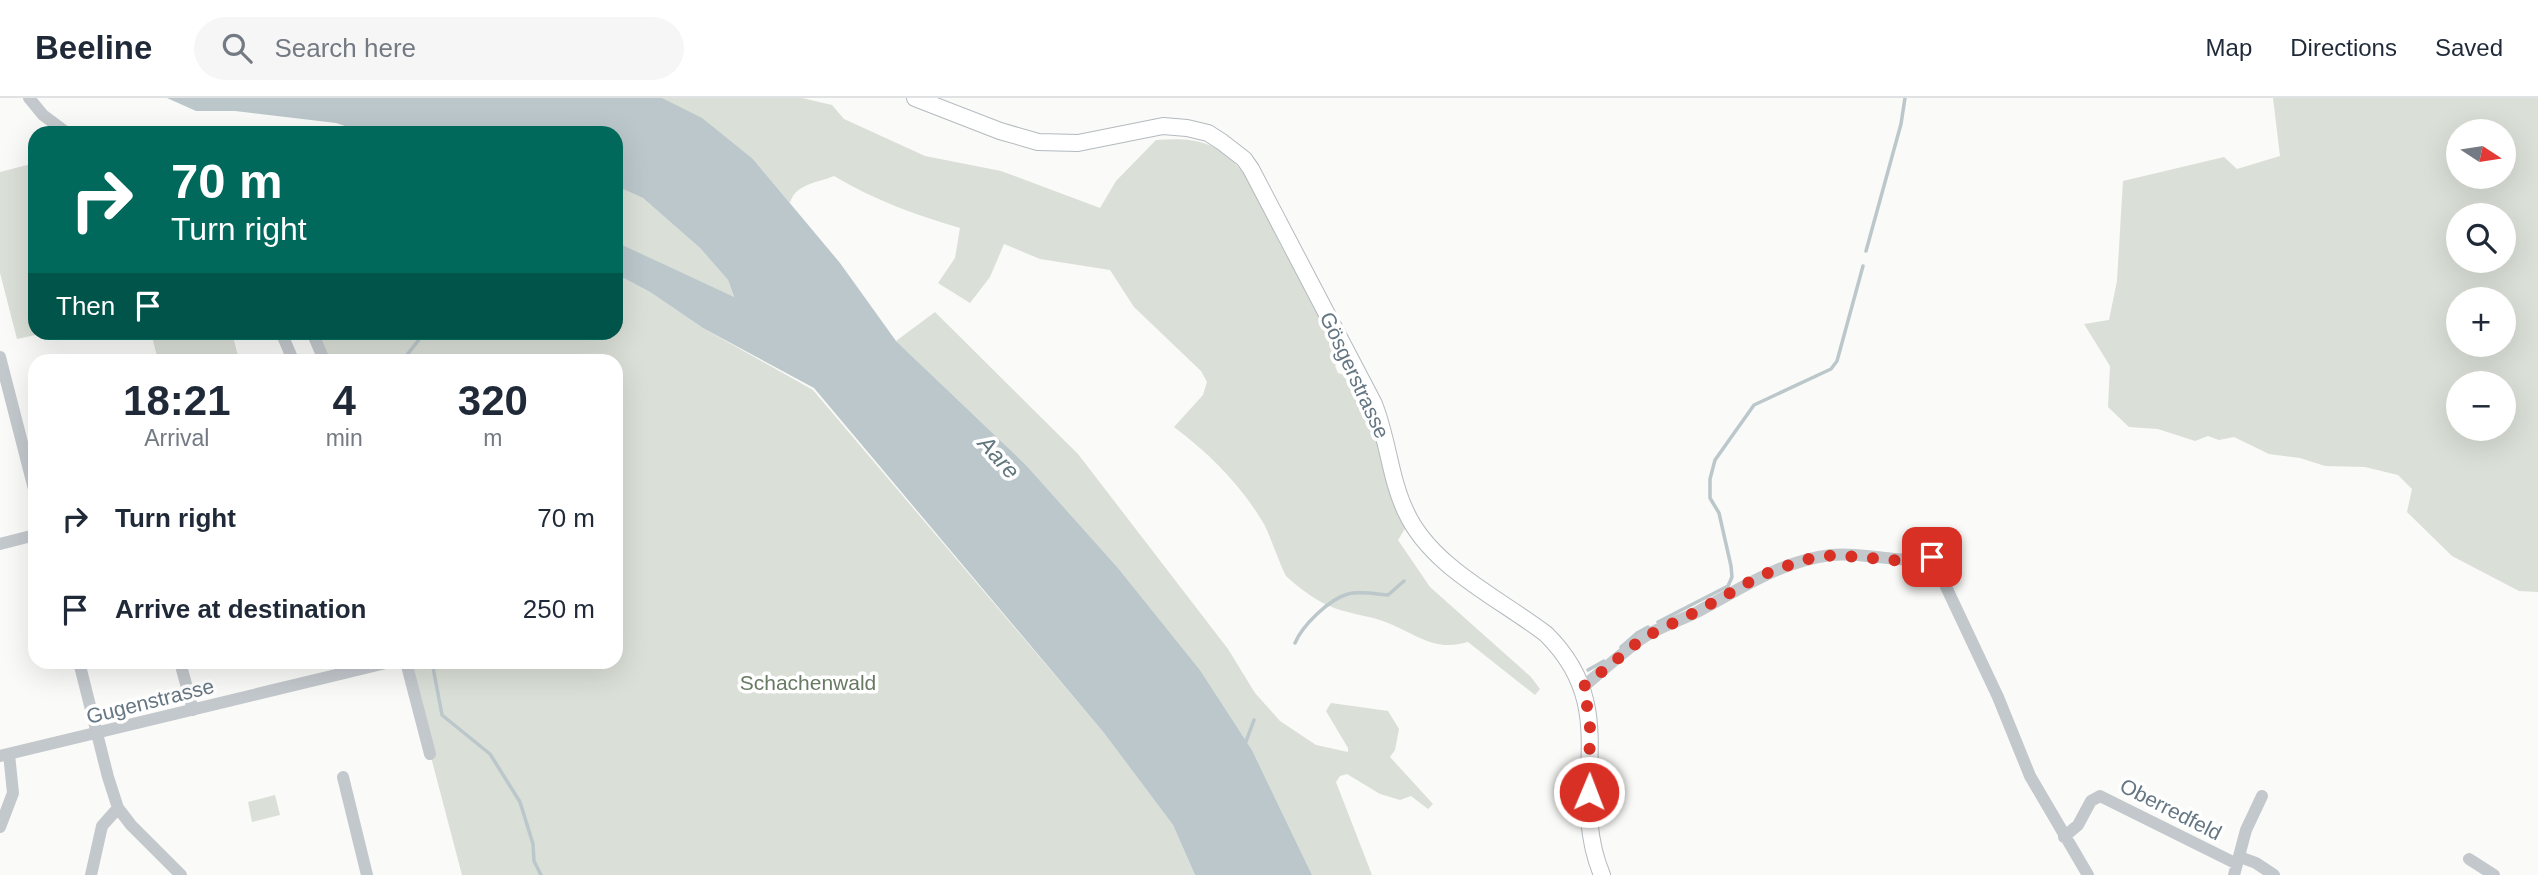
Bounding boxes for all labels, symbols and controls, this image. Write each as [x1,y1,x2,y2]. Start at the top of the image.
search box [194,17,684,80]
text: Beeline [35,29,152,66]
icon: search [218,29,256,67]
text: Search here [274,33,416,63]
text: Map [2206,34,2252,61]
text: Directions [2290,34,2397,61]
text: Saved [2435,34,2503,61]
north arrow [2446,119,2516,189]
map controls [2446,119,2516,441]
icon: right [56,154,147,245]
text: 70 m [171,154,283,208]
button: search [2446,203,2516,273]
text: Turn right [171,211,307,247]
icon: arrive [129,287,167,325]
button: + [2446,287,2516,357]
text: Then [56,291,115,321]
street label: Gösgerstrasse [1316,308,1394,442]
button: − [2446,371,2516,441]
text: 18:21 [123,377,231,424]
text: 4 [332,377,356,424]
text: 320 [458,377,528,424]
text: Arrival [144,425,209,451]
text: min [326,425,363,451]
text: m [483,425,502,451]
water label: Aare [972,429,1025,484]
icon: right [56,500,94,538]
text: Turn right [115,503,236,533]
text: 70 m [537,503,595,533]
pin [1902,527,1962,587]
icon: arrive [1913,538,1951,576]
icon: arrive [56,591,94,629]
text: Arrive at destination [115,594,366,624]
text: 250 m [523,594,595,624]
park label: Schachenwald [740,671,876,694]
street label: Gugenstrasse [84,674,216,728]
position arrow [1552,755,1626,829]
street label: Oberredfeld [2116,774,2226,844]

